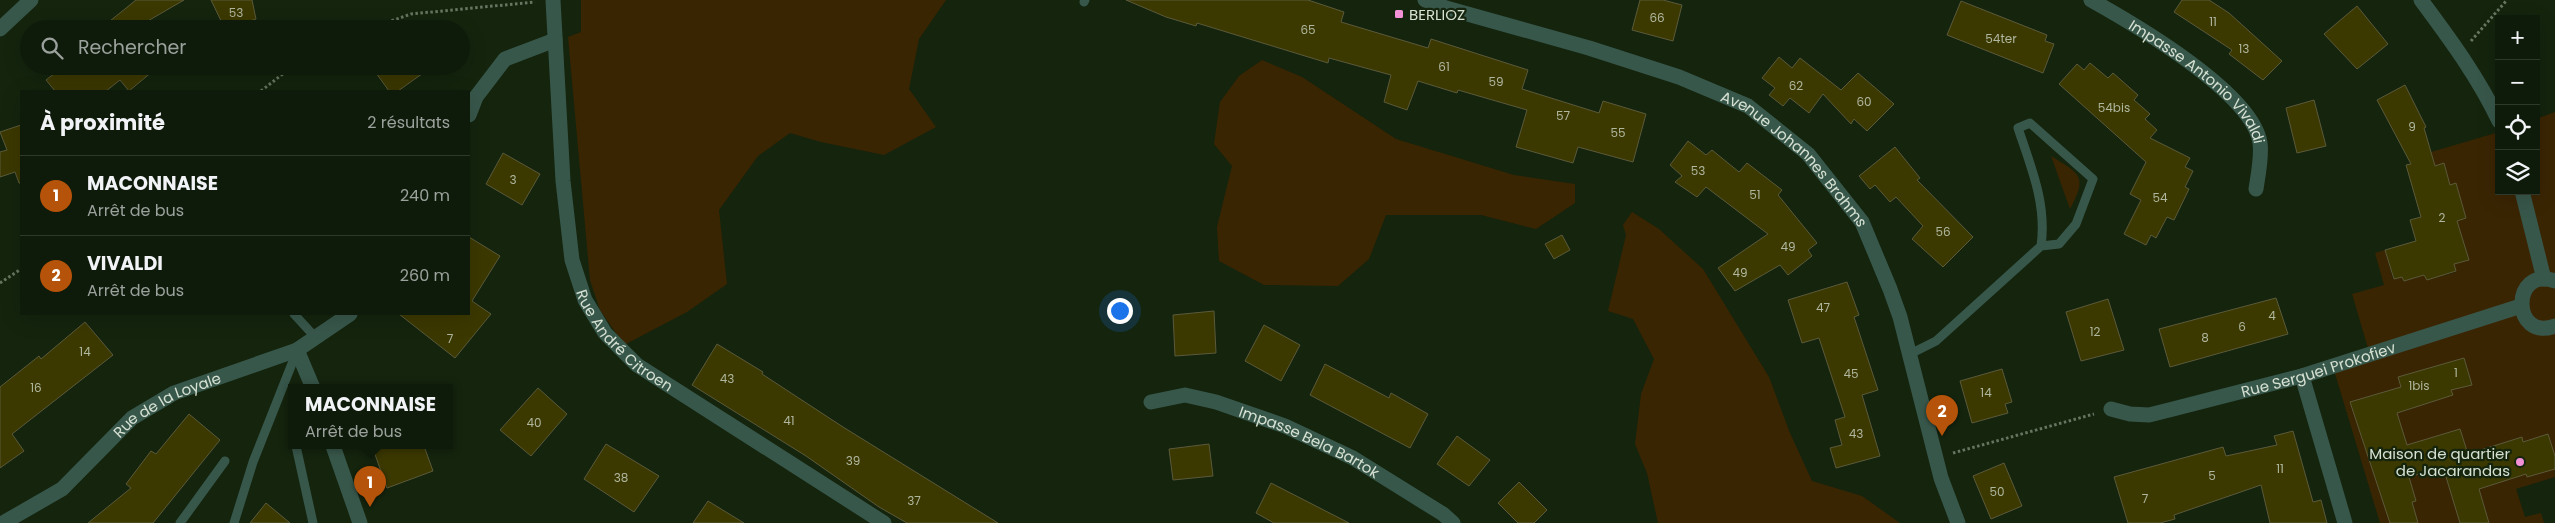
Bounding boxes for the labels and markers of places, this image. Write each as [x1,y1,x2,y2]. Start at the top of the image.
place label: BERLIOZ [1409,4,1465,25]
marker: BERLIOZ [1393,8,1405,20]
pin: 2 [1926,395,1958,436]
place label: Maison de quartier de Jacarandas [2369,443,2510,481]
marker: Maison de quartier de Jacarandas [2514,456,2526,468]
pin: 1 [354,466,386,507]

